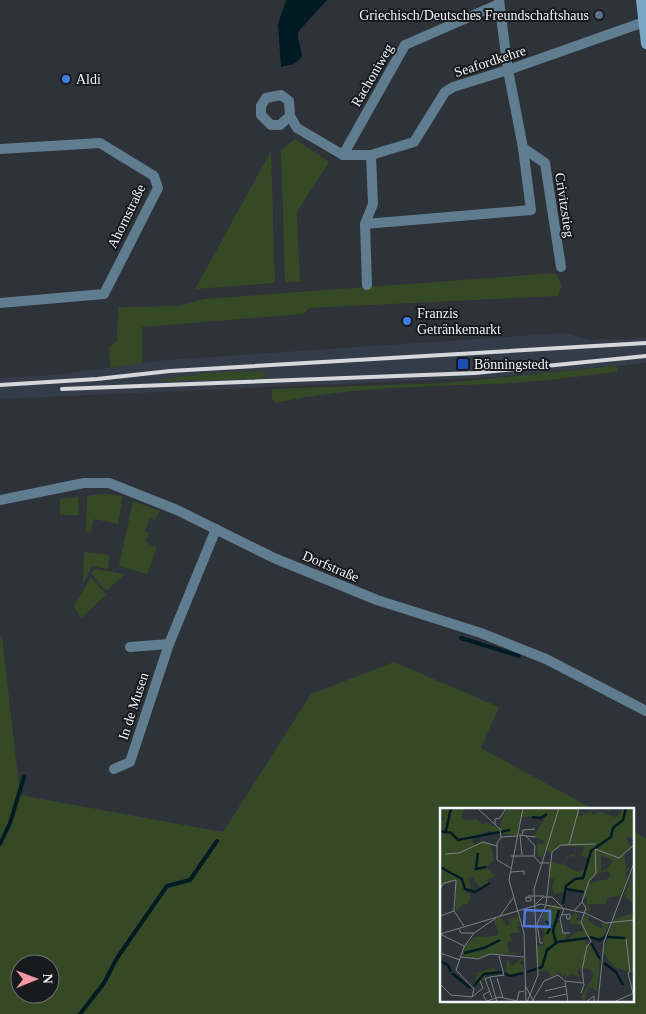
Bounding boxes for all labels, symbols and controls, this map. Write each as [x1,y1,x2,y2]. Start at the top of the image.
place label: Griechisch/Deutsches Freundschaftshaus [359,8,589,23]
marker: Griechisch/Deutsches Freundschaftshaus [593,9,605,21]
street label: Rachoniweg [348,41,396,109]
street label: Seafordkehre [452,43,528,80]
place label: Aldi [76,72,101,87]
marker: Aldi [60,73,72,85]
street label: Crivitzstieg [552,172,577,239]
street label: Ahornstraße [105,182,148,251]
place label: Franzis Getränkemarkt [417,306,501,337]
marker: Franzis Getränkemarkt [401,315,413,327]
marker: Bönningstedt [456,357,470,371]
place label: Bönningstedt [474,357,549,372]
street label: Dorfstraße [300,548,361,585]
street label: In de Musen [116,671,151,742]
inset map [440,808,634,1002]
north arrow [10,954,60,1004]
text: N [40,974,55,984]

